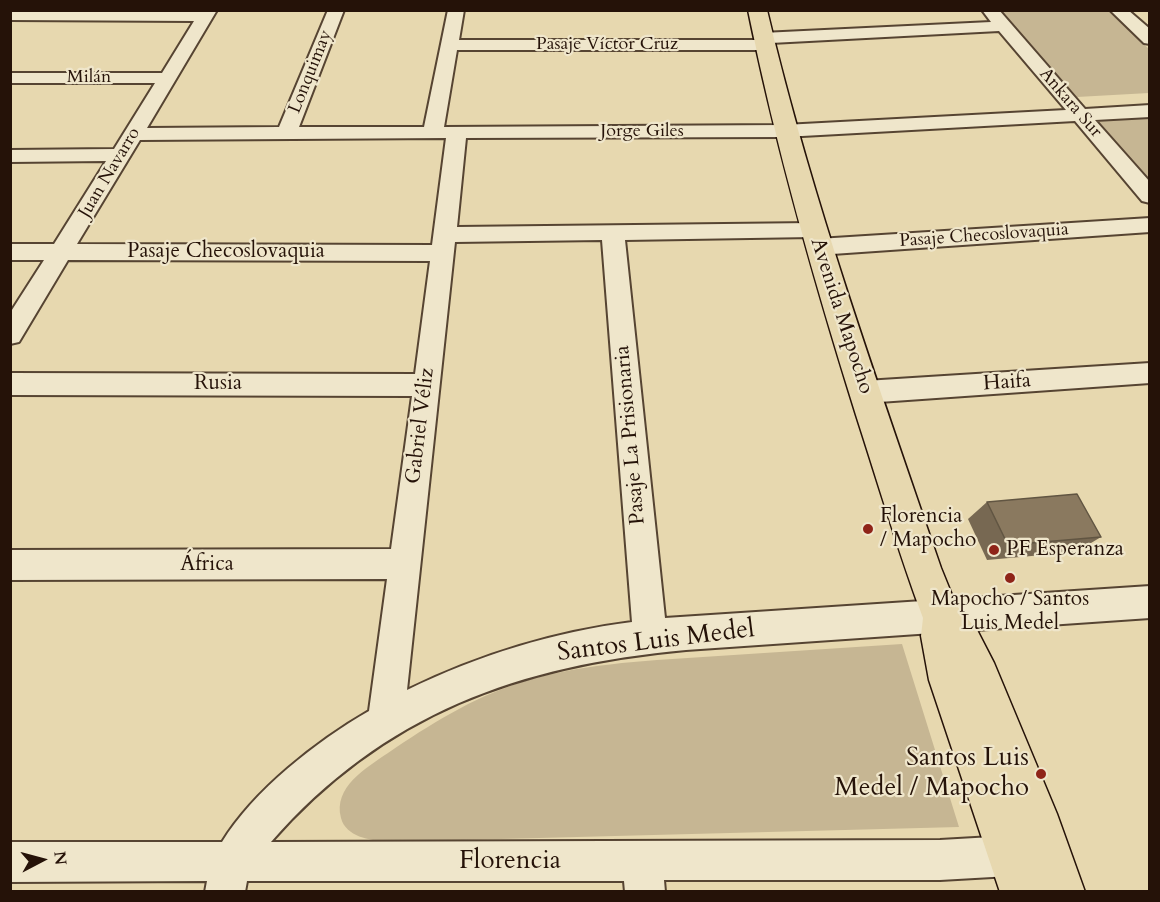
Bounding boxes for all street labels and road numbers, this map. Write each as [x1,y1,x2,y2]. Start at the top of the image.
street label: Lonquimay [285,27,337,117]
street label: Pasaje Víctor Cruz [536,34,678,56]
street label: Ankara Sur [1034,64,1106,142]
street label: Milán [67,67,111,89]
street label: Jorge Giles [600,121,684,143]
street label: Juan Navarro [75,124,145,222]
street label: Pasaje Checoslovaquia [899,219,1069,253]
street label: Avenida Mapocho [804,235,878,397]
street label: Pasaje Checoslovaquia [127,239,325,265]
street label: Pasaje La Prisionaria [611,344,651,526]
street label: Gabriel Véliz [401,367,441,485]
street label: Haifa [982,369,1032,397]
street label: Rusia [194,371,242,397]
street label: África [180,552,234,578]
street label: Santos Luis Medel [556,614,756,670]
street label: Florencia [459,846,561,878]

